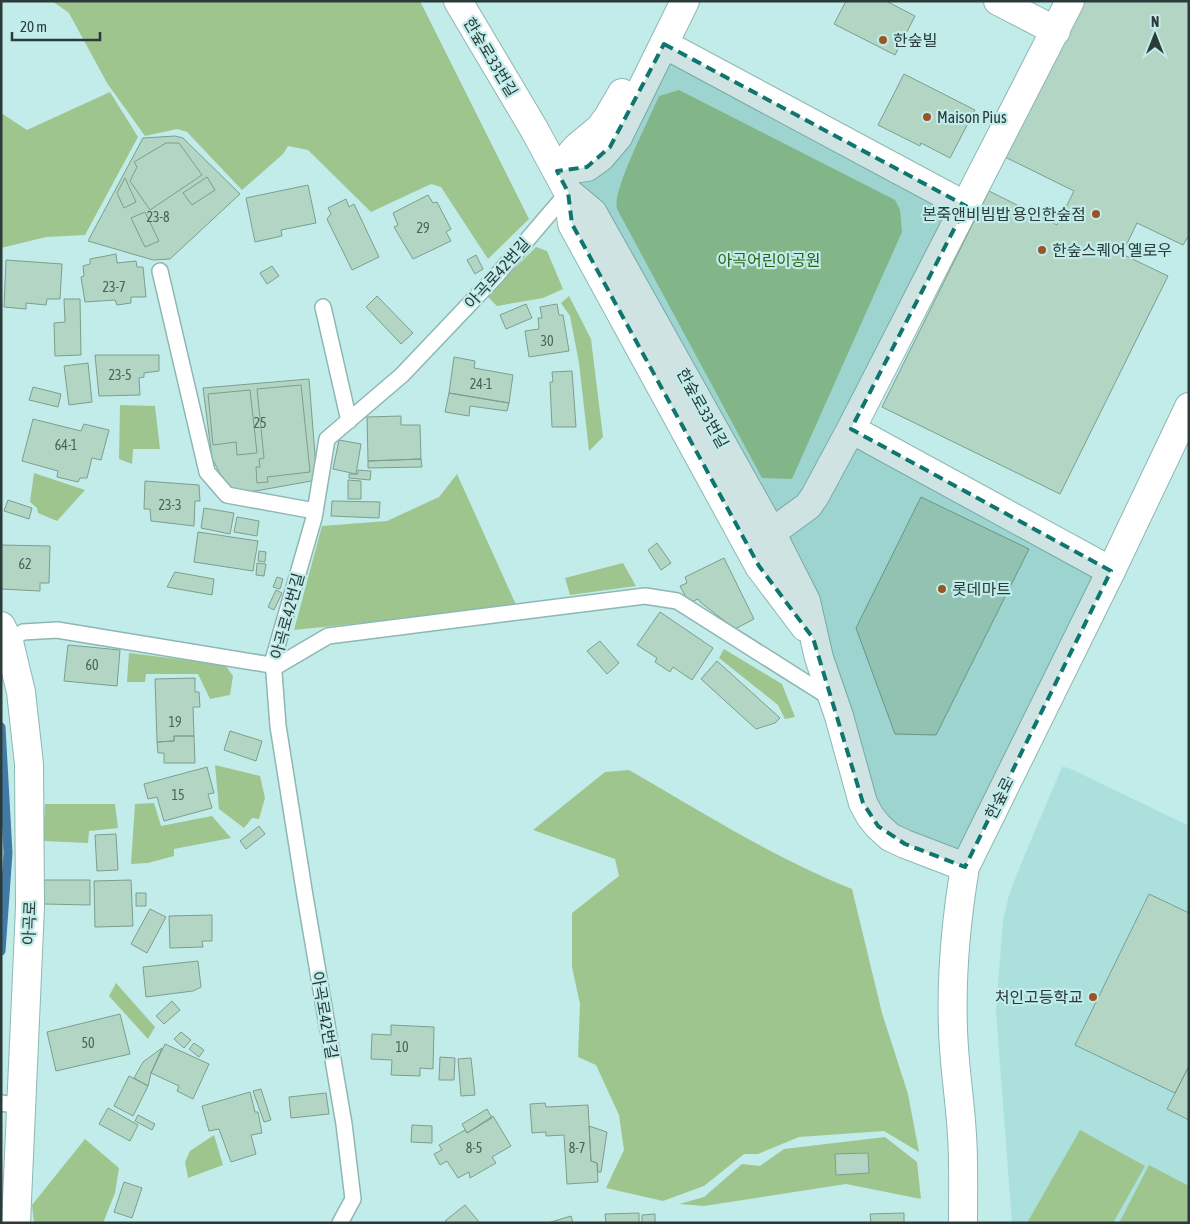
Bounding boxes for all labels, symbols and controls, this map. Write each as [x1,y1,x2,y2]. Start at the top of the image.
scale bar [12,10,100,42]
north arrow [1130,10,1180,60]
street label: 한숲로33번길 [460,14,522,100]
text: N [1151,14,1159,30]
text: 20 m [20,18,47,35]
place label: 한숲빌 [893,31,937,49]
marker: 한숲빌 [877,34,889,46]
place label: Maison Pius [937,108,1007,126]
marker: Maison Pius [921,111,933,123]
place label: 본죽앤비빔밥 용인한숲점 [922,205,1086,223]
marker: 본죽앤비빔밥 용인한숲점 [1090,208,1102,220]
house number: 23-8 [146,209,170,225]
house number: 29 [416,220,430,236]
street label: 아곡로42번길 [461,234,533,312]
place label: 한숲스퀘어 옐로우 [1052,241,1172,259]
marker: 한숲스퀘어 옐로우 [1036,244,1048,256]
park label: 아곡어린이공원 [717,251,821,269]
house number: 23-7 [102,279,126,295]
house number: 30 [540,333,554,349]
street label: 한숲로33번길 [674,365,732,451]
house number: 23-5 [108,367,132,383]
house number: 24-1 [470,376,492,392]
house number: 25 [253,415,267,431]
house number: 64-1 [55,437,77,453]
house number: 23-3 [158,497,182,513]
house number: 62 [18,556,32,572]
street label: 아곡로42번길 [267,571,307,661]
place label: 롯데마트 [952,580,1011,598]
marker: 롯데마트 [936,583,948,595]
house number: 60 [85,657,99,673]
house number: 19 [168,714,182,730]
street label: 한숲로 [981,774,1017,822]
house number: 15 [171,787,185,803]
street label: 아곡로 [19,900,39,945]
street label: 아곡로42번길 [308,970,342,1060]
place label: 처인고등학교 [995,988,1083,1006]
marker: 처인고등학교 [1087,991,1099,1003]
house number: 50 [81,1035,95,1051]
house number: 10 [395,1039,409,1055]
house number: 8-5 [466,1140,482,1156]
house number: 8-7 [569,1140,585,1156]

